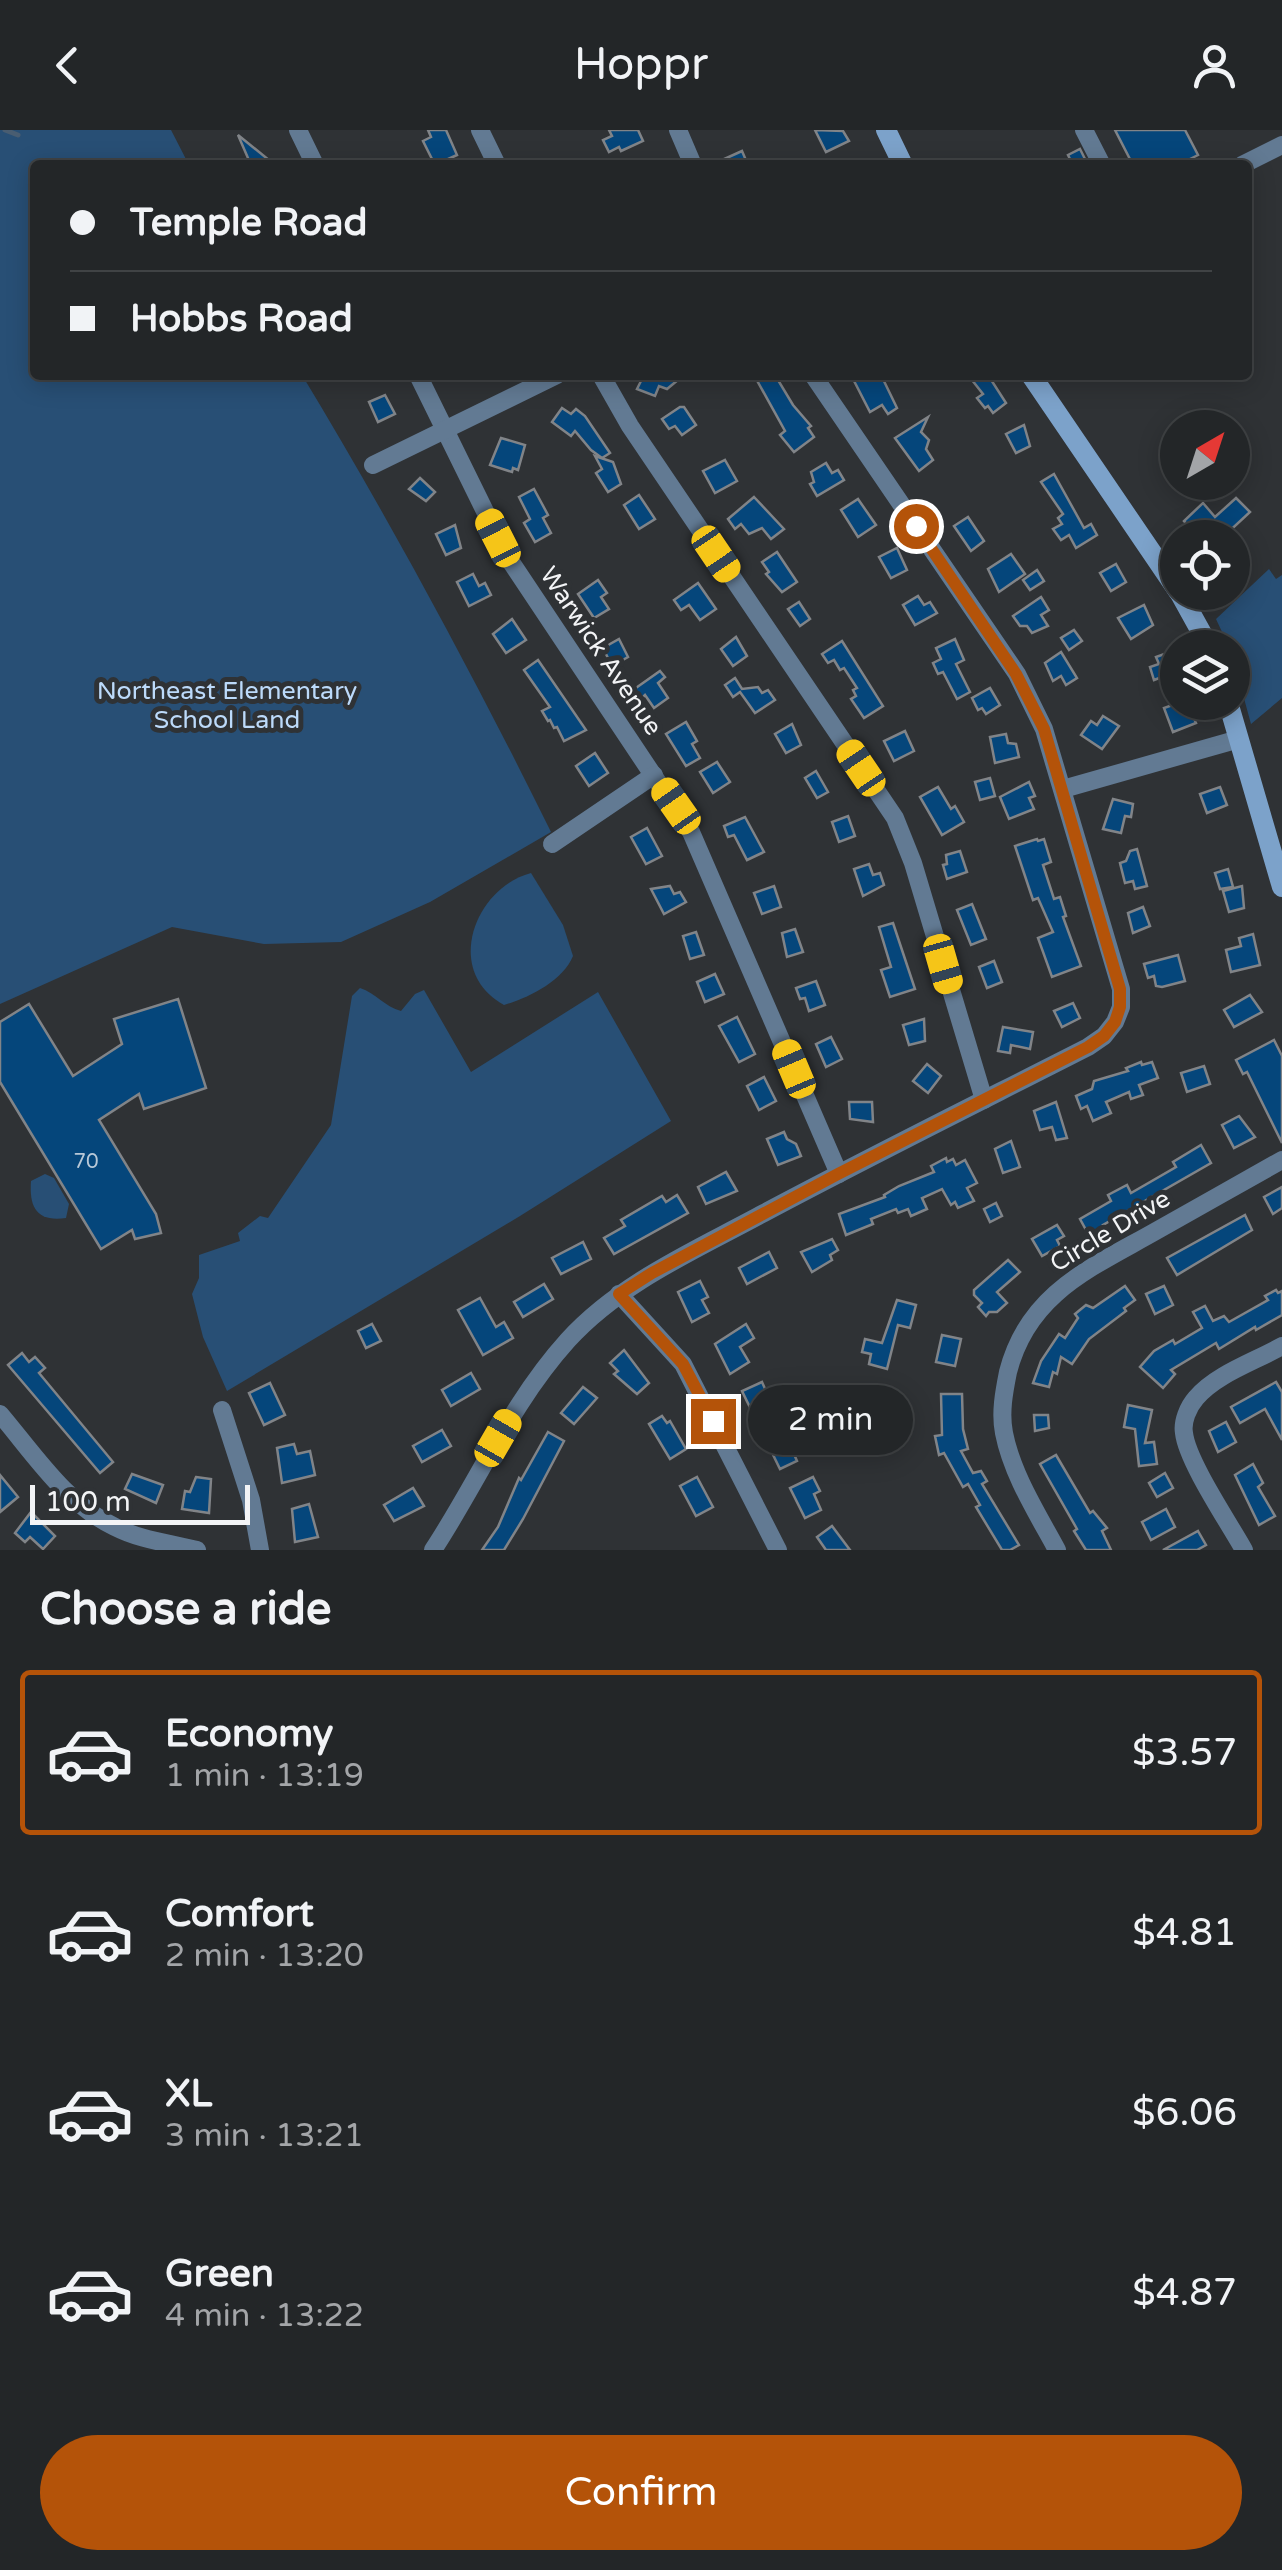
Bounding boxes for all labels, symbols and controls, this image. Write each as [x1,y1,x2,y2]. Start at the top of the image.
icon: back [40,38,95,93]
text: Hoppr [574,38,708,92]
icon: person [1187,38,1242,93]
text: Temple Road [130,200,367,246]
text: Hobbs Road [130,296,353,342]
north arrow [1160,410,1250,500]
map controls [1160,410,1250,720]
car [471,504,525,572]
route start [894,504,939,549]
button: locate [1160,520,1250,610]
car [687,521,745,587]
street label: Warwick Avenue [534,561,668,741]
button: layers [1160,630,1250,720]
park label: Northeast Elementary School Land [97,676,357,735]
car [832,735,890,801]
car [647,773,705,839]
car [920,931,966,997]
car [768,1036,820,1102]
house number: 70 [73,1150,99,1174]
street label: Circle Drive [1045,1183,1175,1279]
callout: 2 min [748,1386,913,1456]
route end [691,1399,736,1444]
text: 2 min [788,1401,873,1439]
car [470,1405,526,1471]
scale bar [30,1480,250,1524]
text: 100 m [45,1485,131,1519]
text: Choose a ride [40,1583,331,1637]
icon: car [45,1708,135,1798]
text: Economy [165,1711,333,1757]
text: $3.57 [1132,1730,1237,1776]
text: 1 min · 13:19 [165,1757,364,1795]
icon: car [45,1888,135,1978]
text: Comfort [165,1891,314,1937]
text: $4.81 [1132,1910,1237,1956]
text: 2 min · 13:20 [165,1937,364,1975]
icon: car [45,2068,135,2158]
text: XL [165,2071,212,2117]
text: $6.06 [1132,2090,1237,2136]
text: 3 min · 13:21 [165,2117,364,2155]
icon: car [45,2248,135,2338]
text: Green [165,2251,274,2297]
text: $4.87 [1132,2270,1237,2316]
text: 4 min · 13:22 [165,2297,364,2335]
button: Confirm [40,2435,1242,2550]

